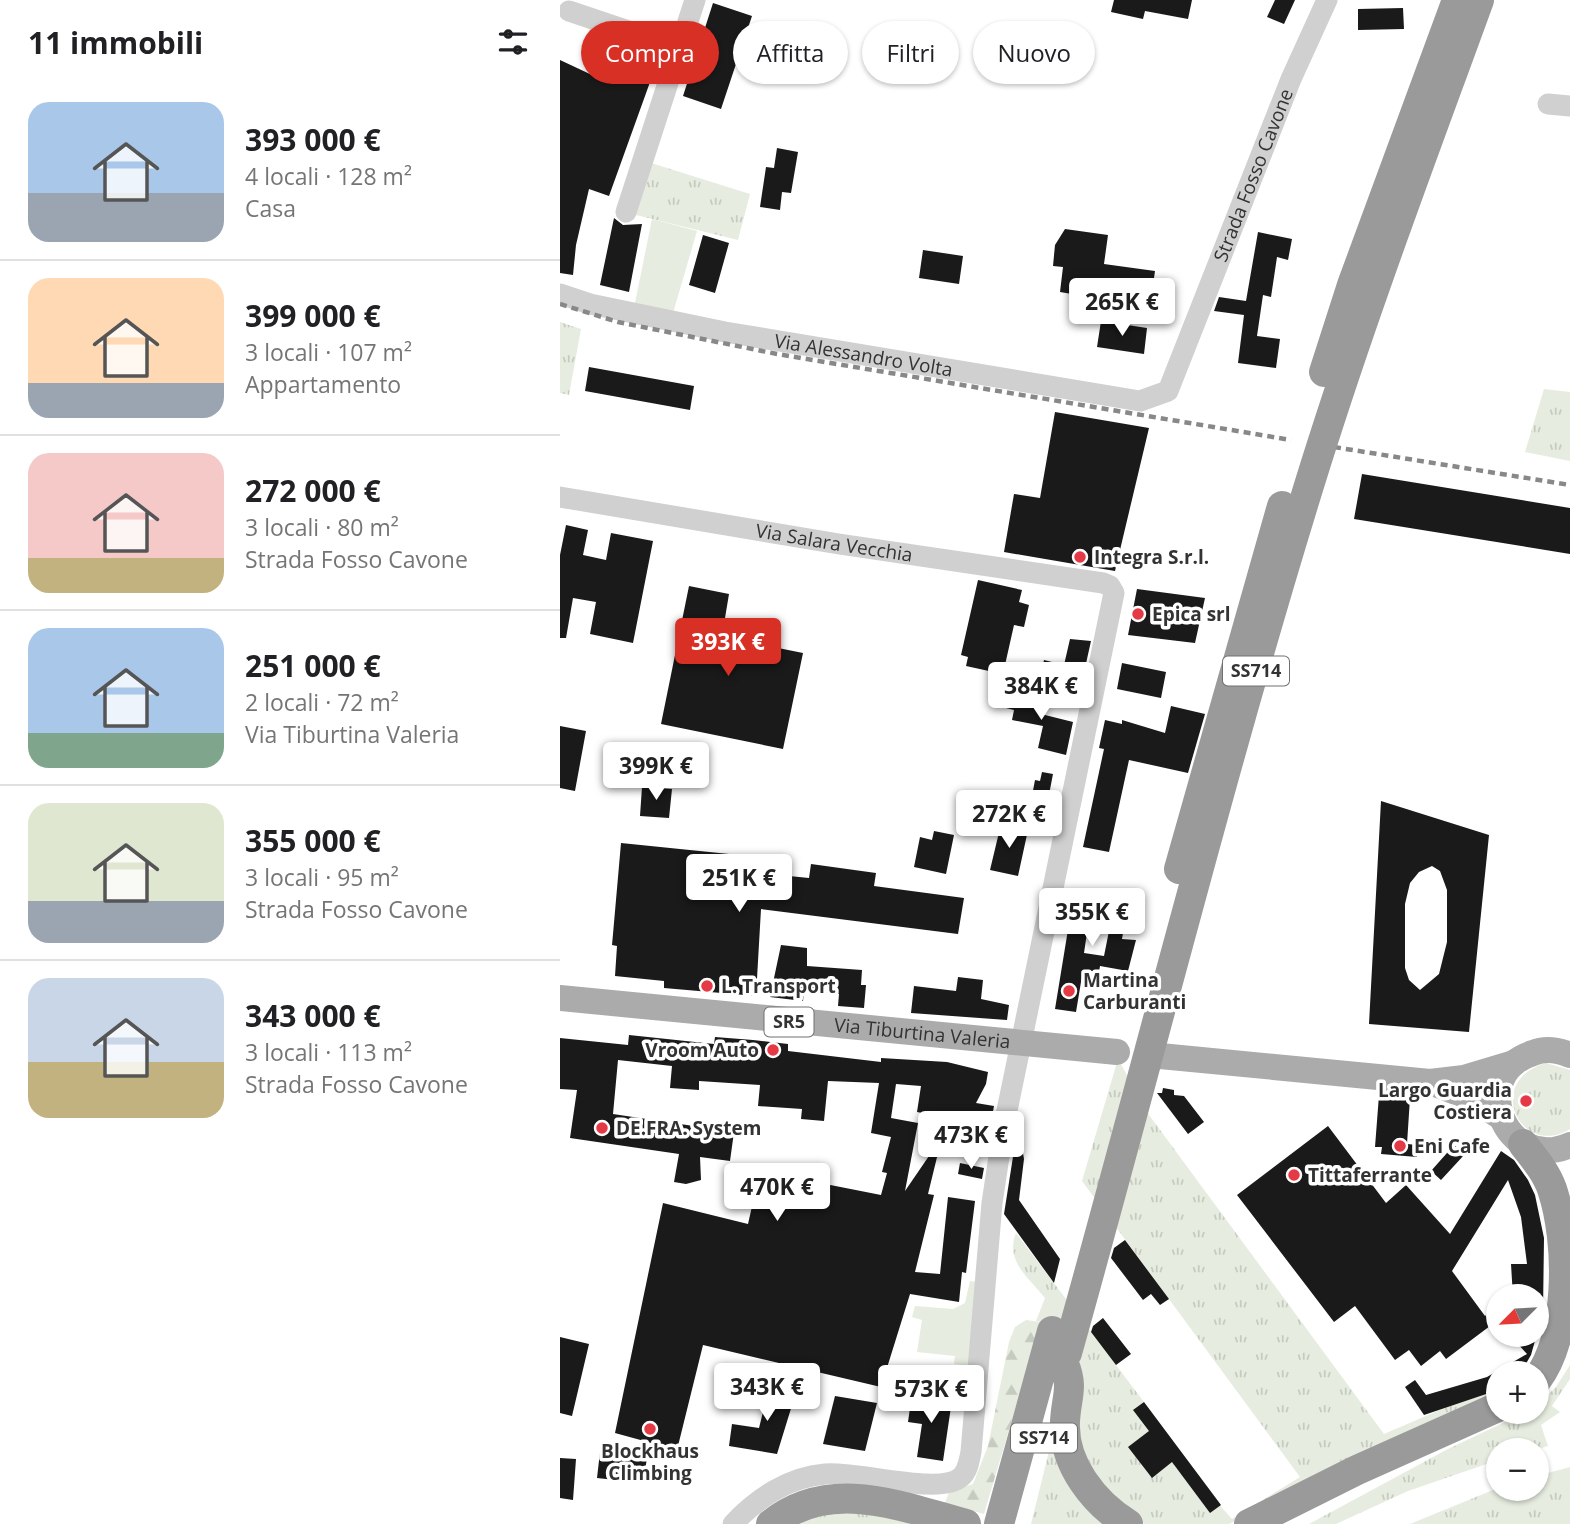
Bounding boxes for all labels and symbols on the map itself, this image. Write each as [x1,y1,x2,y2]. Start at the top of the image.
street label: Strada Fosso Cavone [1207,85,1299,266]
pin: 265K € [1065,278,1179,338]
street label: Via Alessandro Volta [773,327,955,383]
street label: Via Salara Vecchia [754,517,914,568]
place label: Integra S.r.l. [1094,544,1209,570]
marker: Integra S.r.l. [1072,549,1088,565]
place label: Epica srl [1152,601,1231,627]
marker: Epica srl [1130,606,1146,622]
pin: 393K € [671,618,785,678]
road number: SS714 [1223,656,1289,686]
pin: 384K € [984,662,1098,722]
pin: 399K € [599,742,713,802]
pin: 272K € [952,790,1066,850]
pin: 251K € [682,855,796,914]
pin: 355K € [1035,888,1149,948]
place label: Martina Carburanti [1083,967,1186,1015]
place label: L. Transport [721,973,836,999]
marker: L. Transport [699,978,715,994]
marker: Martina Carburanti [1061,983,1077,999]
road number: SR5 [764,1007,814,1036]
street label: Via Tiburtina Valeria [833,1012,1012,1055]
place label: Vroom Auto [645,1037,759,1063]
marker: Vroom Auto [765,1042,781,1058]
place label: Largo Guardia Costiera [1378,1077,1512,1125]
marker: Largo Guardia Costiera [1518,1093,1534,1109]
pin: 473K € [914,1112,1028,1171]
place label: DE.FRA. System [616,1115,761,1141]
marker: DE.FRA. System [594,1120,610,1136]
place label: Eni Cafe [1414,1133,1490,1159]
marker: Eni Cafe [1392,1138,1408,1154]
place label: Tittaferrante [1308,1162,1432,1188]
pin: 470K € [720,1164,834,1223]
marker: Tittaferrante [1286,1167,1302,1183]
north arrow [1486,1284,1549,1348]
pin: 343K € [710,1364,824,1423]
pin: 573K € [874,1366,988,1425]
marker: Blockhaus Climbing [642,1421,658,1437]
road number: SS714 [1011,1423,1077,1452]
place label: Blockhaus Climbing [601,1438,699,1486]

